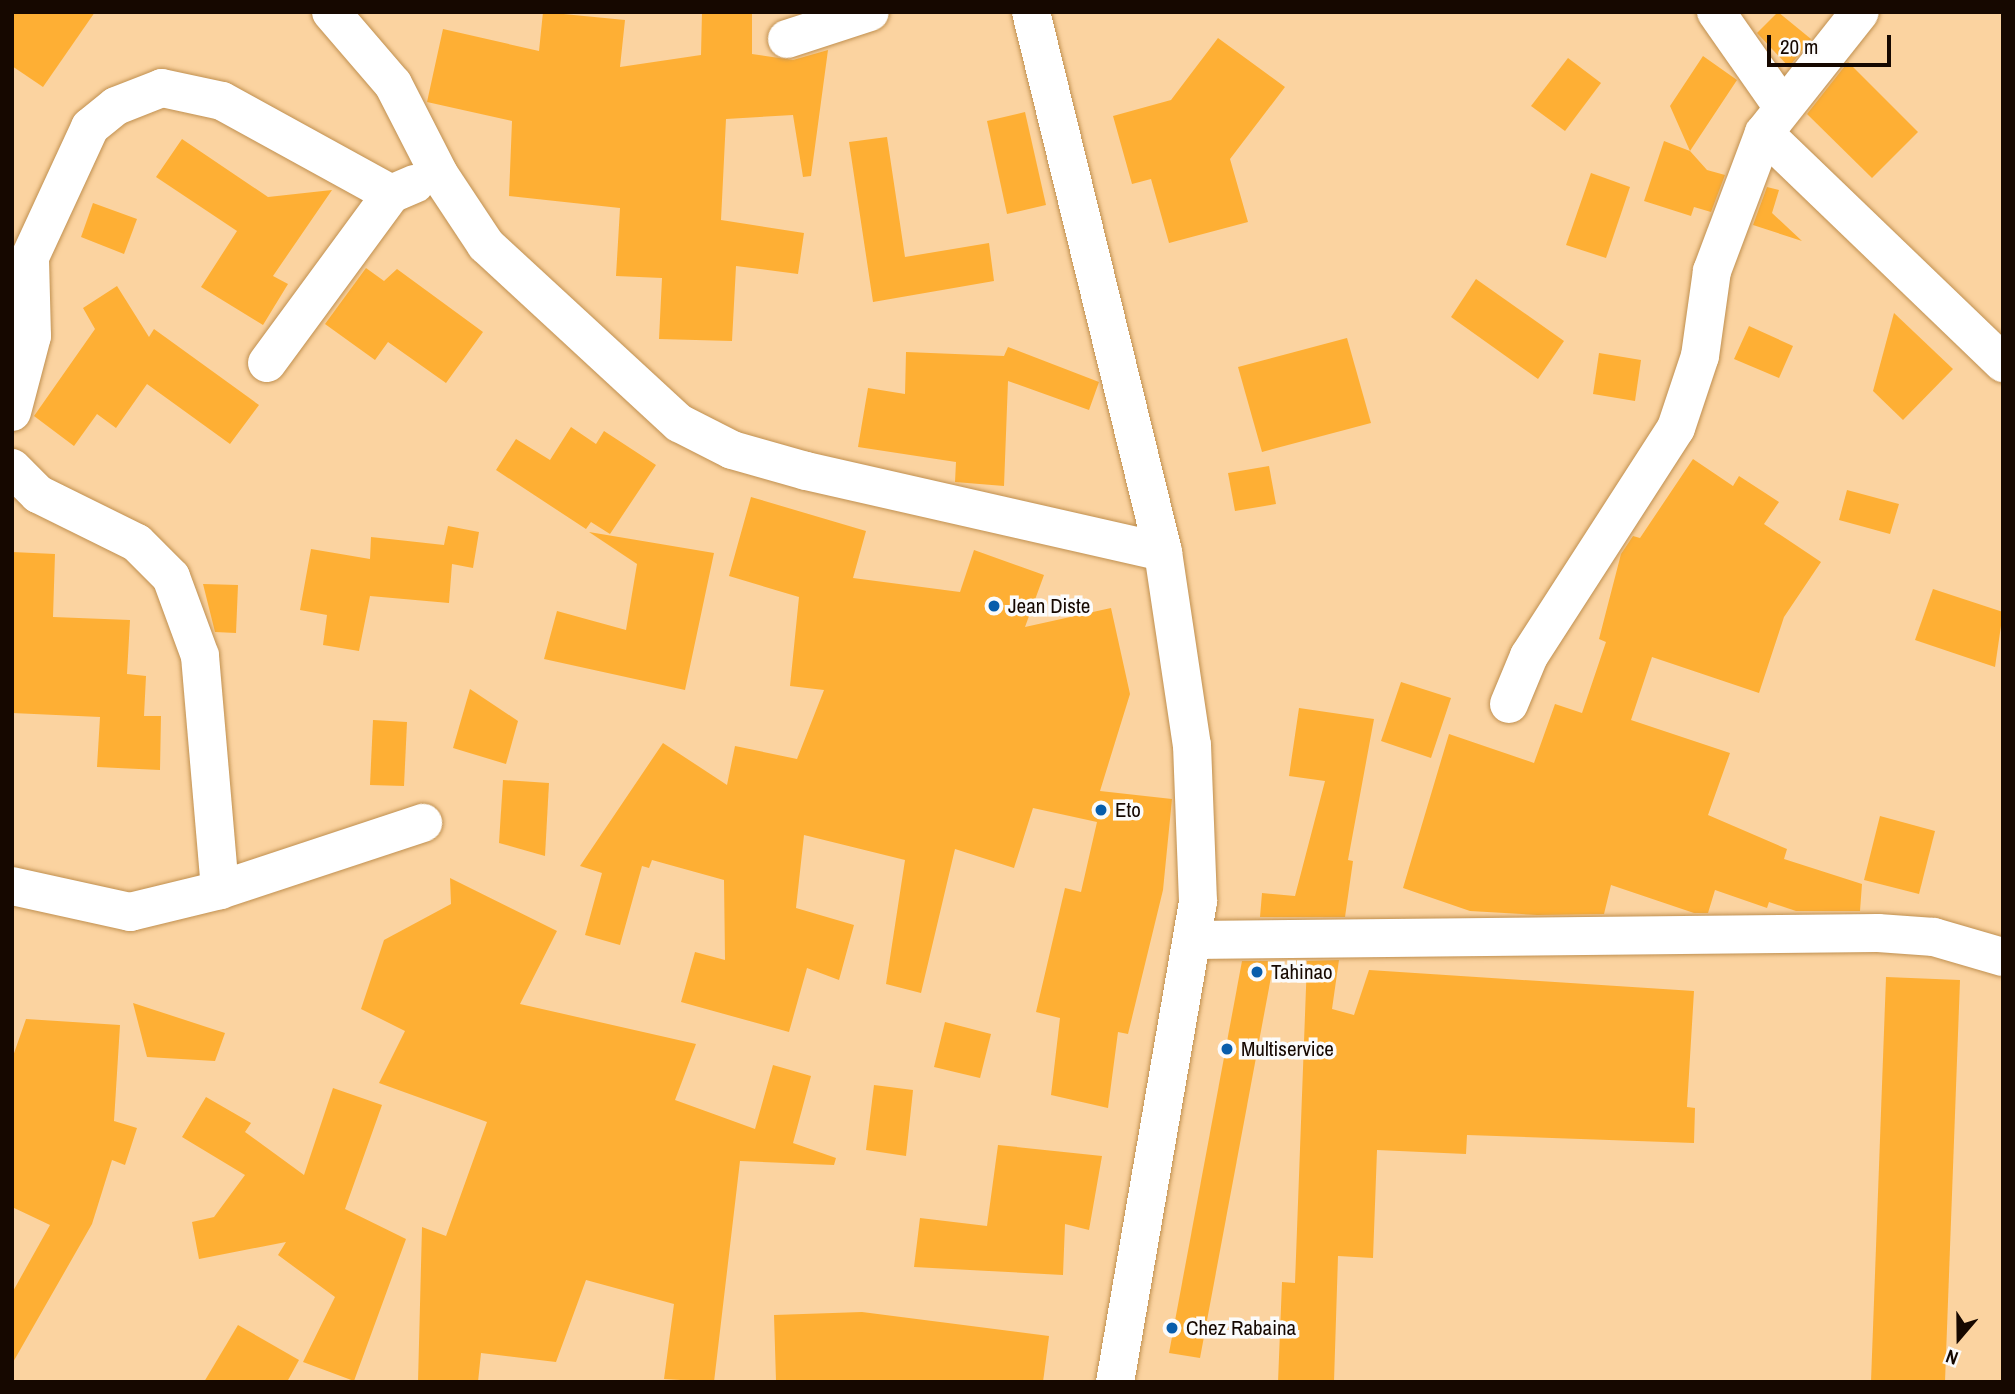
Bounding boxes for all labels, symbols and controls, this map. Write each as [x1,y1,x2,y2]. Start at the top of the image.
scale bar [1770,21,1894,65]
text: 20 m [1780,32,1818,61]
place label: Jean Diste [1008,593,1090,619]
marker: Jean Diste [986,598,1002,614]
place label: Eto [1115,797,1141,823]
marker: Eto [1093,802,1109,818]
place label: Tahinao [1271,959,1333,985]
marker: Tahinao [1249,964,1265,980]
place label: Multiservice [1241,1036,1334,1062]
marker: Multiservice [1219,1041,1235,1057]
north arrow [1924,1303,1994,1373]
place label: Chez Rabaina [1186,1315,1296,1341]
marker: Chez Rabaina [1164,1320,1180,1336]
text: N [1942,1344,1962,1372]

